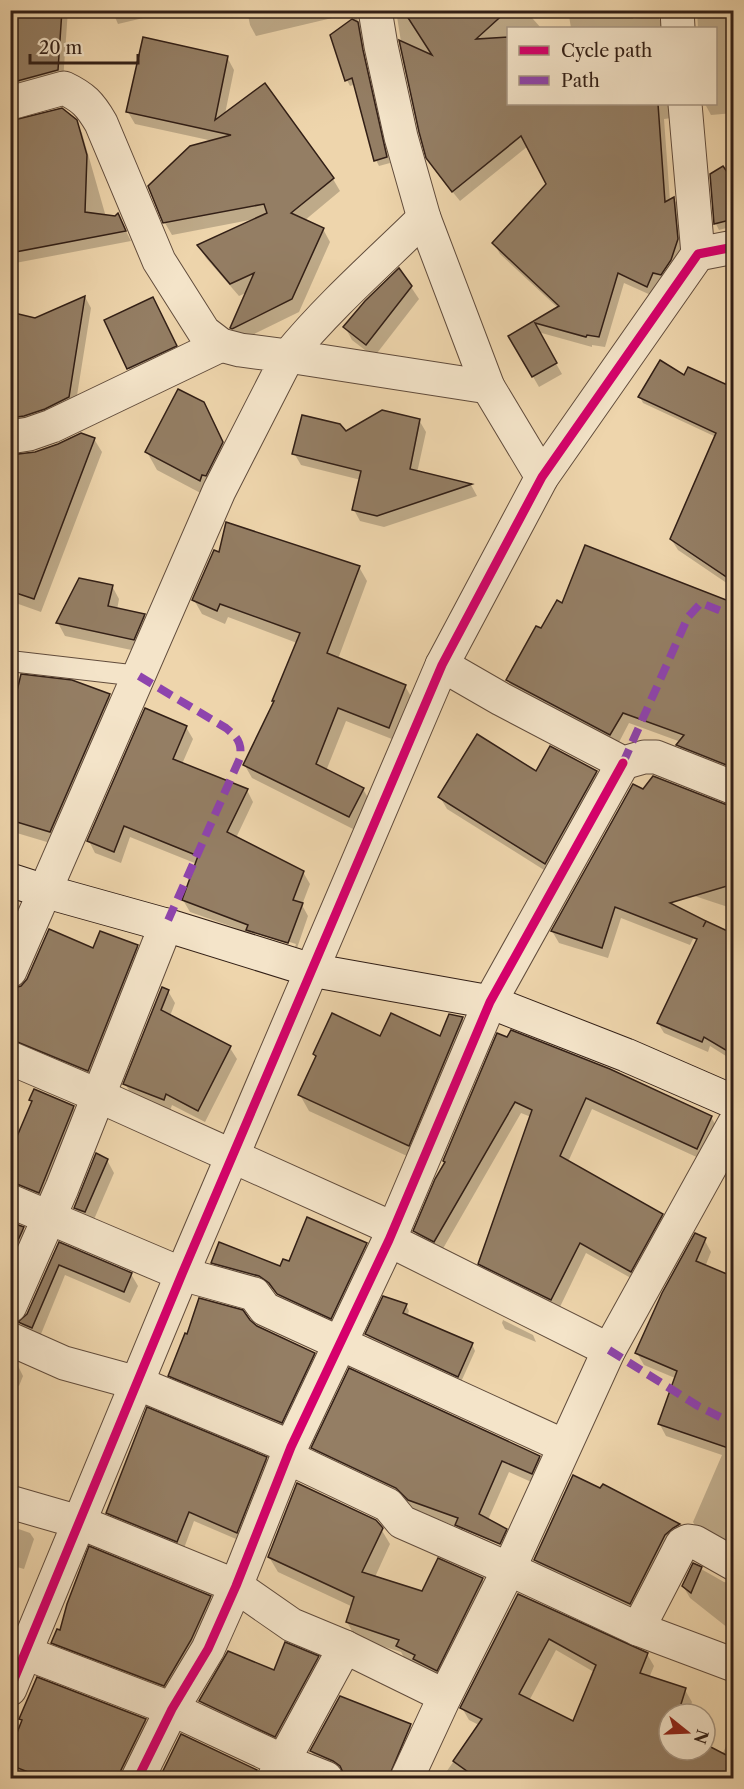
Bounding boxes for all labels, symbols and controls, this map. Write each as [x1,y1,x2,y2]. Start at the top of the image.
scale bar [30,27,138,65]
legend [507,27,717,105]
text: 20 m [39,37,83,59]
text: Cycle path [561,40,652,62]
text: Path [561,70,600,92]
north arrow [657,1702,717,1762]
text: N [690,1727,713,1746]

